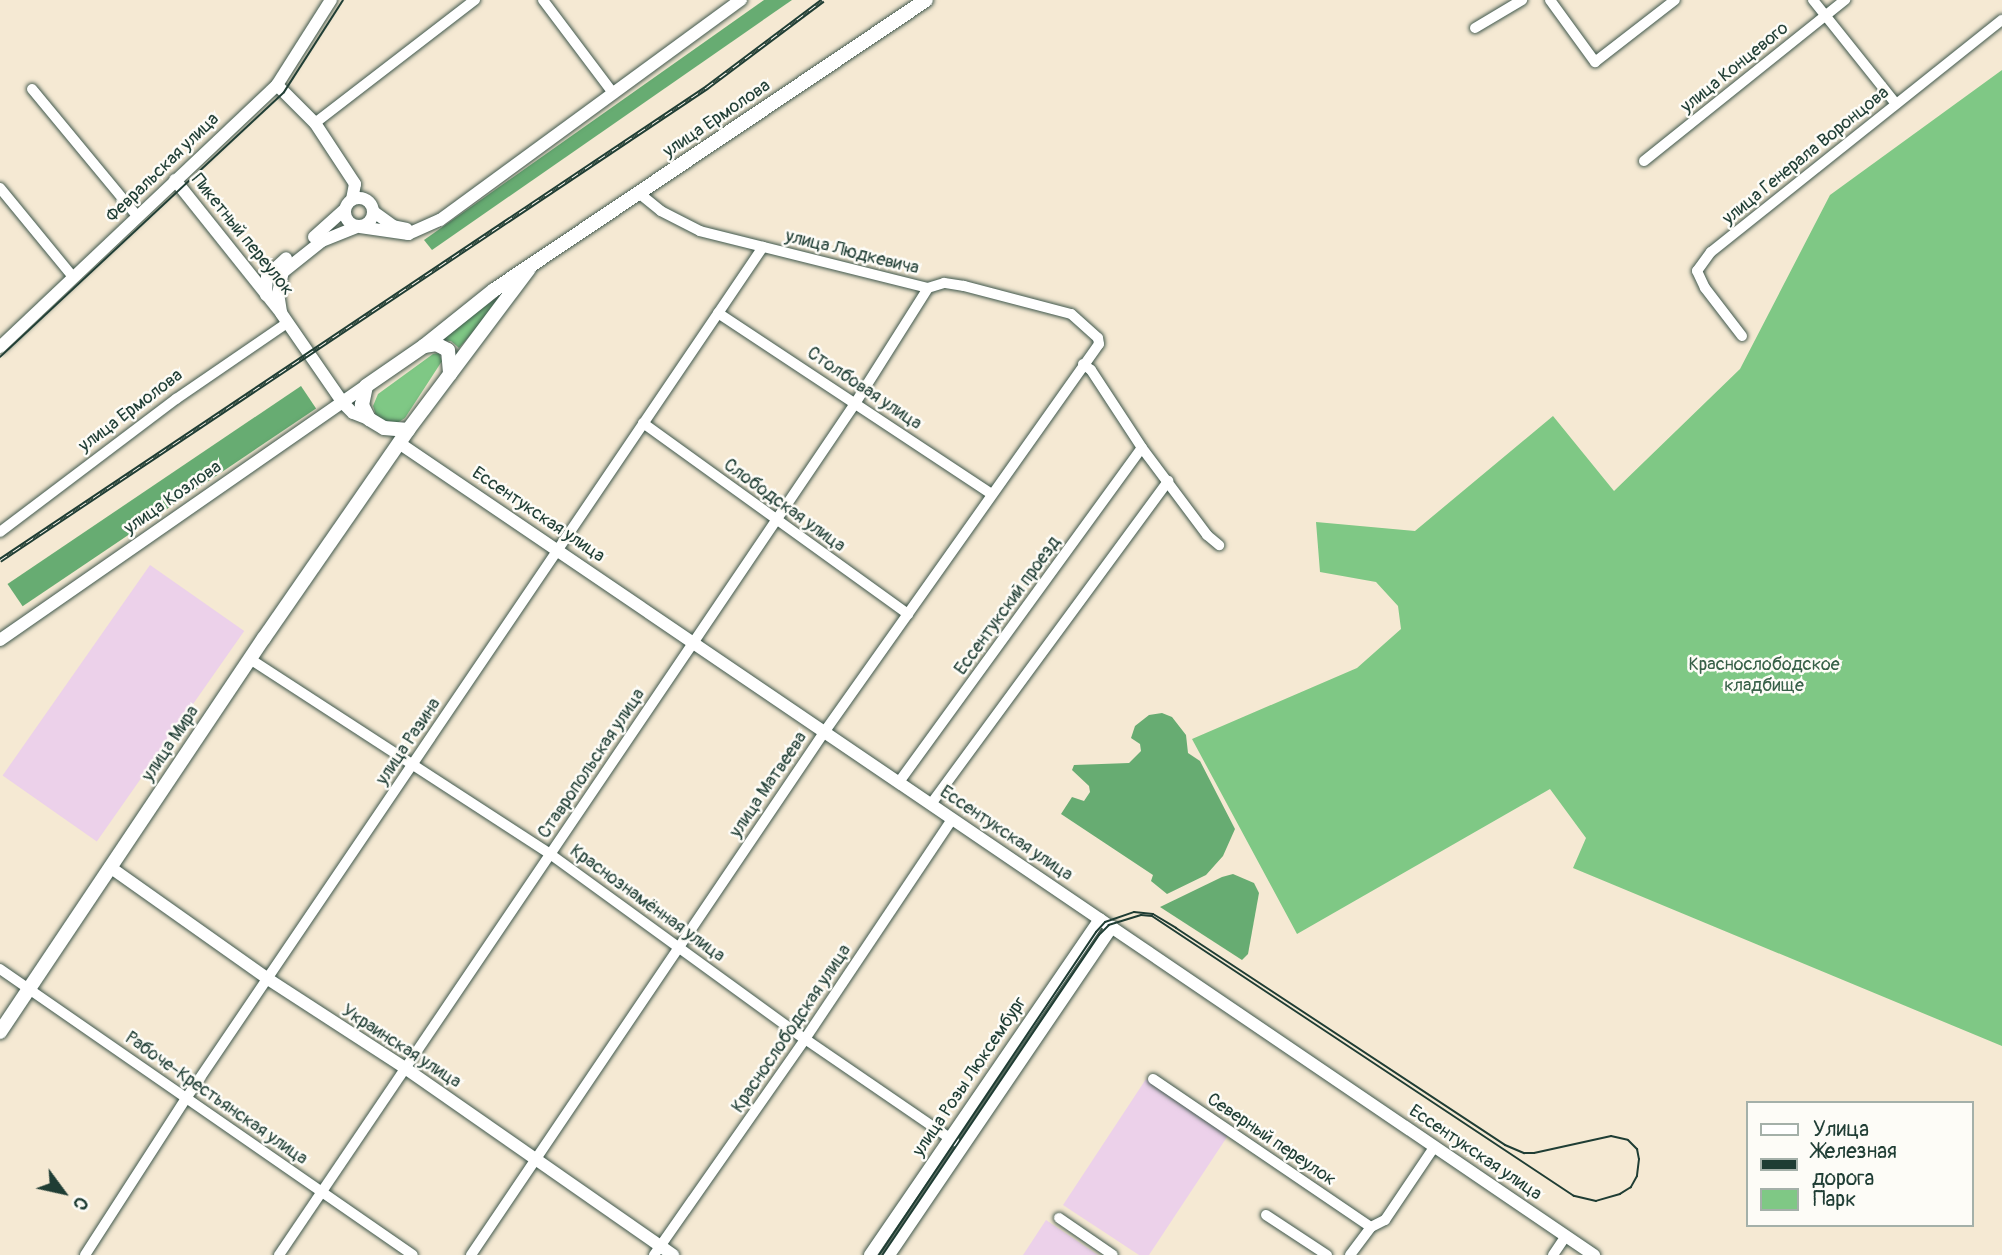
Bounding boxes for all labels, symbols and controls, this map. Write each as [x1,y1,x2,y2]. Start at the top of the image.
street label: улица Концевого [1677,18,1793,118]
street label: улица Ермолова [659,75,775,163]
street label: улица Генерала Воронцова [1718,82,1894,230]
street label: Февральская улица [102,109,224,227]
street label: Пикетный переулок [186,170,298,300]
street label: улица Людкевича [783,226,921,280]
street label: Столбовая улица [803,343,925,435]
street label: улица Ермолова [75,365,187,457]
street label: Слободская улица [719,455,849,557]
street label: улица Козлова [120,457,226,539]
street label: Ессентукская улица [468,463,608,567]
street label: Ессентукский проезд [950,532,1066,680]
park label: Краснослободское кладбище [1688,655,1840,698]
street label: Ставропольская улица [534,685,650,843]
street label: улица Разина [372,694,446,790]
street label: улица Мира [138,702,204,786]
street label: улица Матвеева [726,728,812,842]
street label: Ессентукская улица [936,782,1076,886]
street label: Краснознамённая улица [565,841,729,967]
street label: Краснослободская улица [728,941,856,1117]
street label: улица Розы Люксембург [908,993,1032,1161]
street label: Украинская улица [337,1000,465,1094]
street label: Рабоче-Крестьянская улица [121,1028,311,1170]
street label: Северный переулок [1202,1089,1340,1191]
street label: Ессентукская улица [1405,1101,1545,1205]
legend [1746,1101,1974,1227]
text: Улица [1813,1116,1869,1143]
text: Железная дорога [1812,1138,1897,1192]
north arrow [28,1157,98,1227]
text: Парк [1813,1186,1856,1213]
text: С [67,1192,94,1215]

